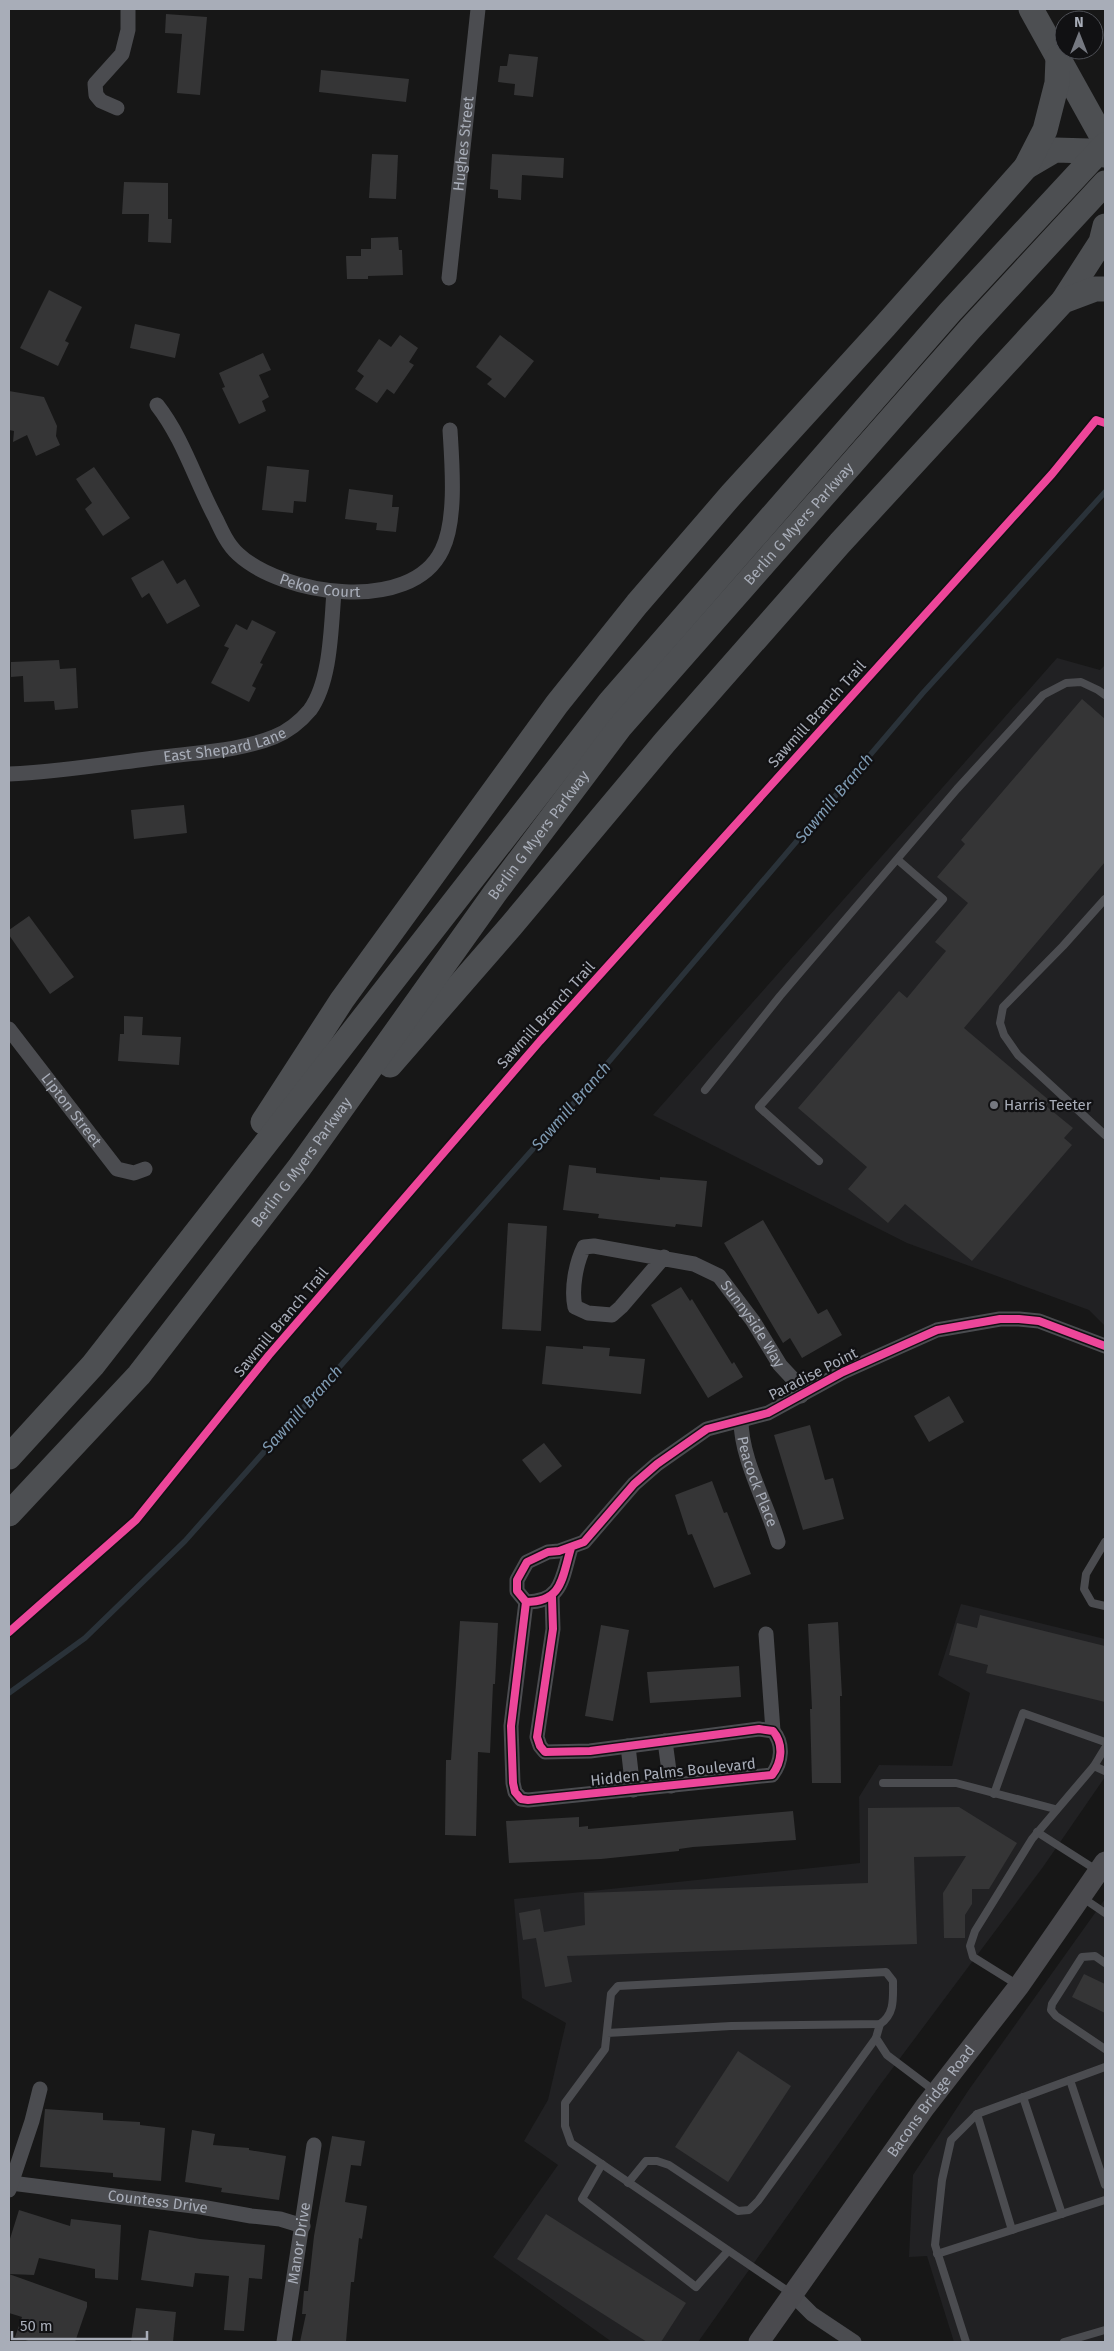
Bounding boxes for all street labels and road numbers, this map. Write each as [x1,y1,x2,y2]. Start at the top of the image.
street label: Hughes Street [449,95,478,192]
street label: Berlin G Myers Parkway [740,458,858,589]
street label: Pekoe Court [277,570,361,601]
street label: Sawmill Branch Trail [764,656,870,771]
street label: East Shepard Lane [162,724,289,766]
street label: Berlin G Myers Parkway [484,767,593,903]
street label: Sawmill Branch Trail [493,957,599,1072]
street label: Lipton Street [37,1069,106,1151]
street label: Berlin G Myers Parkway [248,1093,356,1231]
street label: Sawmill Branch Trail [230,1263,332,1380]
street label: Sunnyside Way [717,1277,789,1371]
street label: Paradise Point [766,1344,861,1404]
street label: Peacock Place [733,1435,781,1529]
street label: Hidden Palms Boulevard [589,1754,757,1790]
street label: Bacons Bridge Road [883,2042,979,2161]
street label: Countess Drive [107,2186,209,2217]
street label: Manor Drive [284,2201,314,2285]

